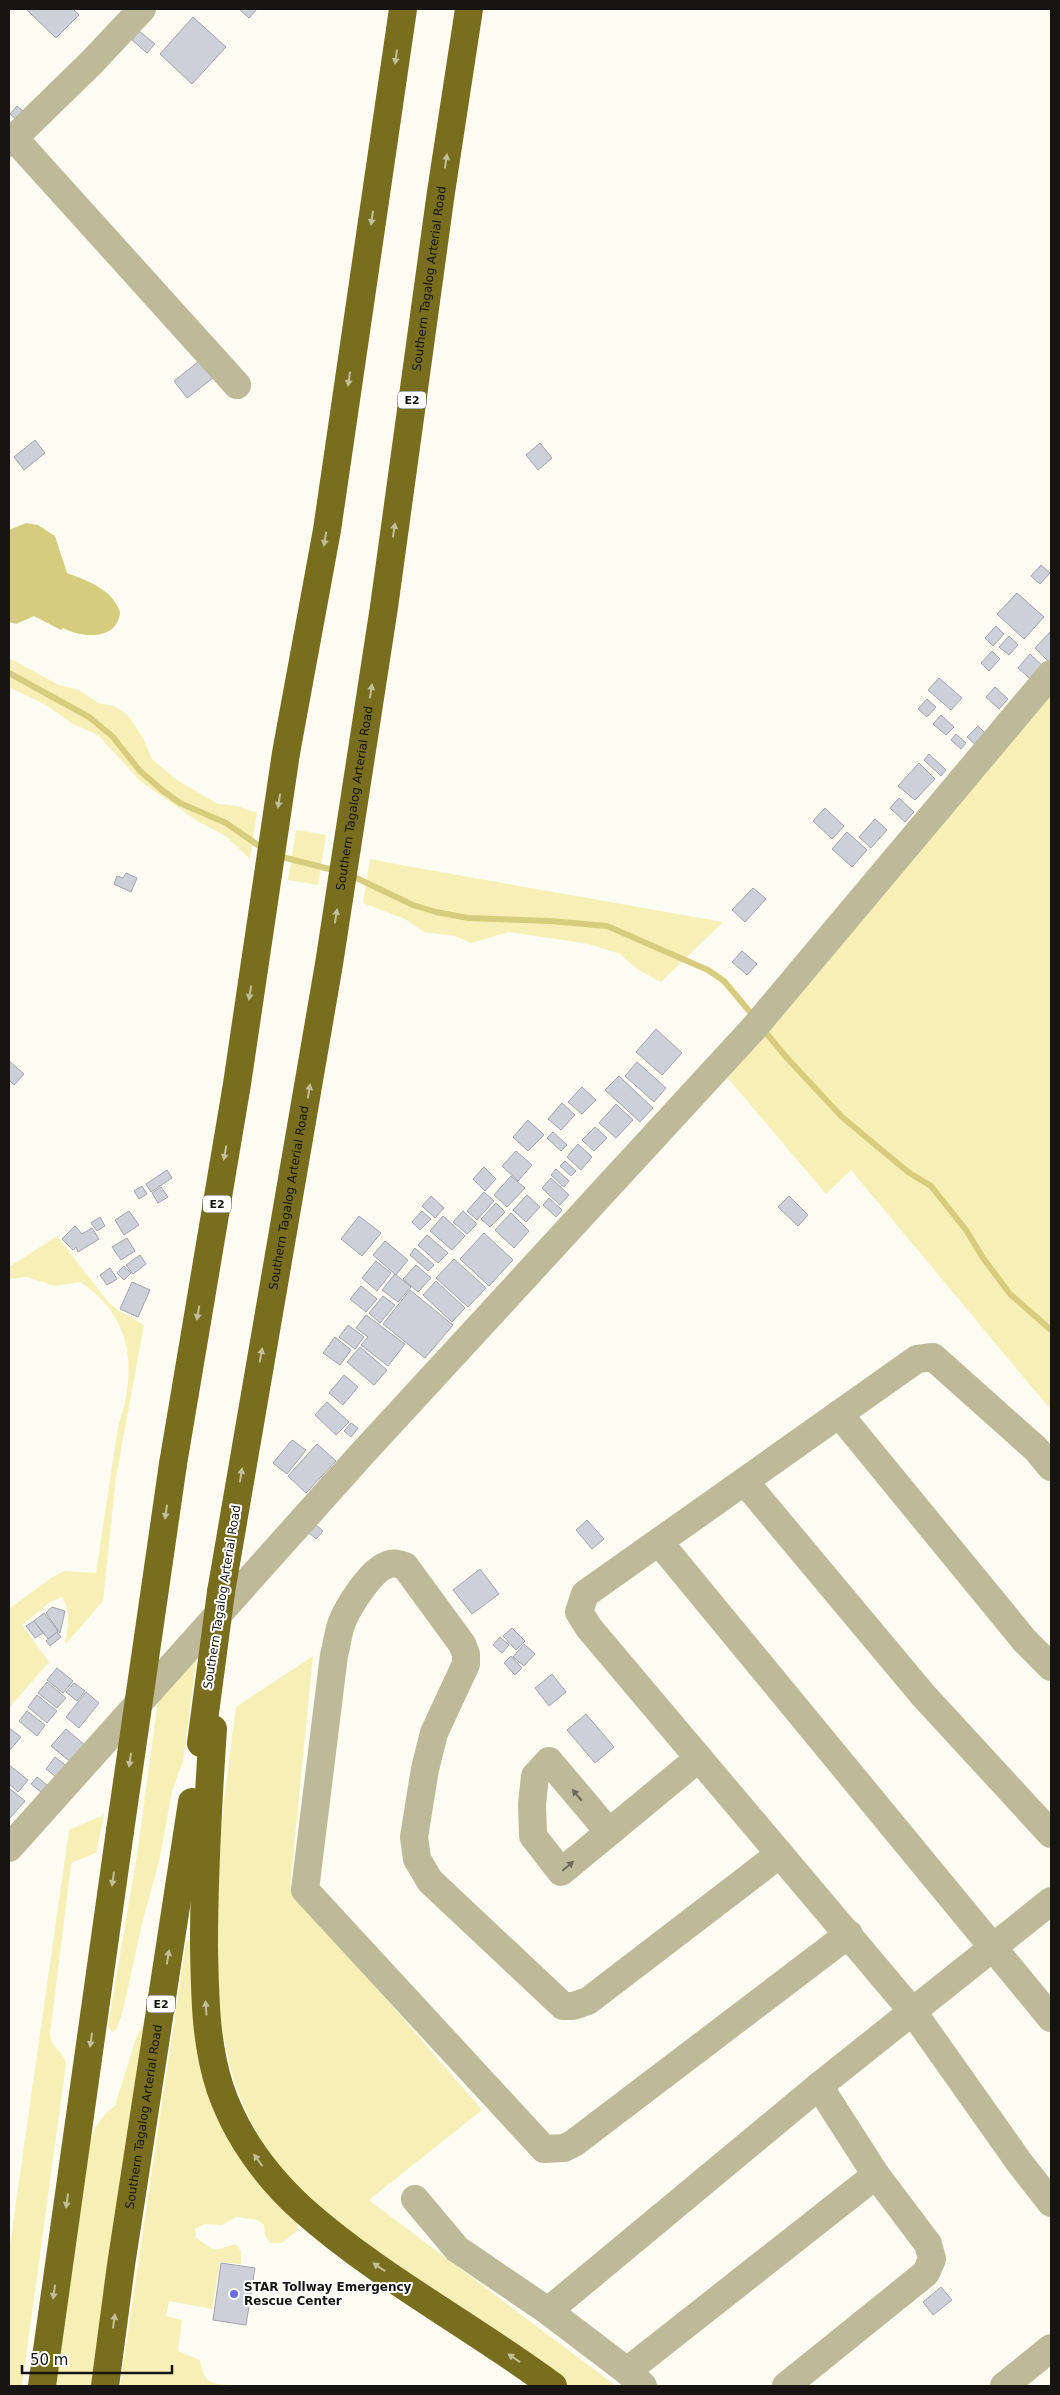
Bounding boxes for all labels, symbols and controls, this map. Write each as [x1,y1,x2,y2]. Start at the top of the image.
one-way arrow [391,49,399,65]
one-way arrow [442,153,450,169]
street label: Southern Tagalog Arterial Road [409,185,449,372]
one-way arrow [368,210,376,226]
one-way arrow [344,371,352,387]
road number: E2 [398,392,426,408]
one-way arrow [391,522,399,538]
one-way arrow [321,532,329,547]
one-way arrow [367,683,375,699]
street label: Southern Tagalog Arterial Road [333,705,376,891]
one-way arrow [275,794,283,810]
one-way arrow [333,908,341,924]
one-way arrow [246,985,254,1001]
one-way arrow [305,1083,313,1099]
street label: Southern Tagalog Arterial Road [266,1105,311,1291]
one-way arrow [221,1146,229,1162]
road number: E2 [203,1196,231,1212]
one-way arrow [194,1306,202,1322]
one-way arrow [258,1346,266,1362]
one-way arrow [237,1466,245,1482]
street label: Southern Tagalog Arterial Road [201,1504,243,1690]
one-way arrow [162,1505,170,1521]
one-way arrow [126,1752,134,1768]
one-way arrow [572,1789,583,1802]
one-way arrow [561,1860,574,1871]
one-way arrow [108,1872,116,1888]
one-way arrow [164,1949,172,1965]
road number: E2 [147,1996,175,2012]
one-way arrow [201,2000,209,2016]
street label: Southern Tagalog Arterial Road [123,2024,165,2210]
one-way arrow [87,2033,95,2049]
one-way arrow [252,2154,263,2167]
one-way arrow [63,2194,71,2210]
one-way arrow [372,2262,385,2272]
place label: STAR Tollway Emergency Rescue Center [244,2280,412,2308]
one-way arrow [50,2285,58,2301]
marker: STAR Tollway Emergency Rescue Center [228,2288,240,2300]
one-way arrow [110,2312,118,2328]
scale bar [22,2342,172,2374]
text: 50 m [30,2351,68,2369]
one-way arrow [507,2353,520,2362]

